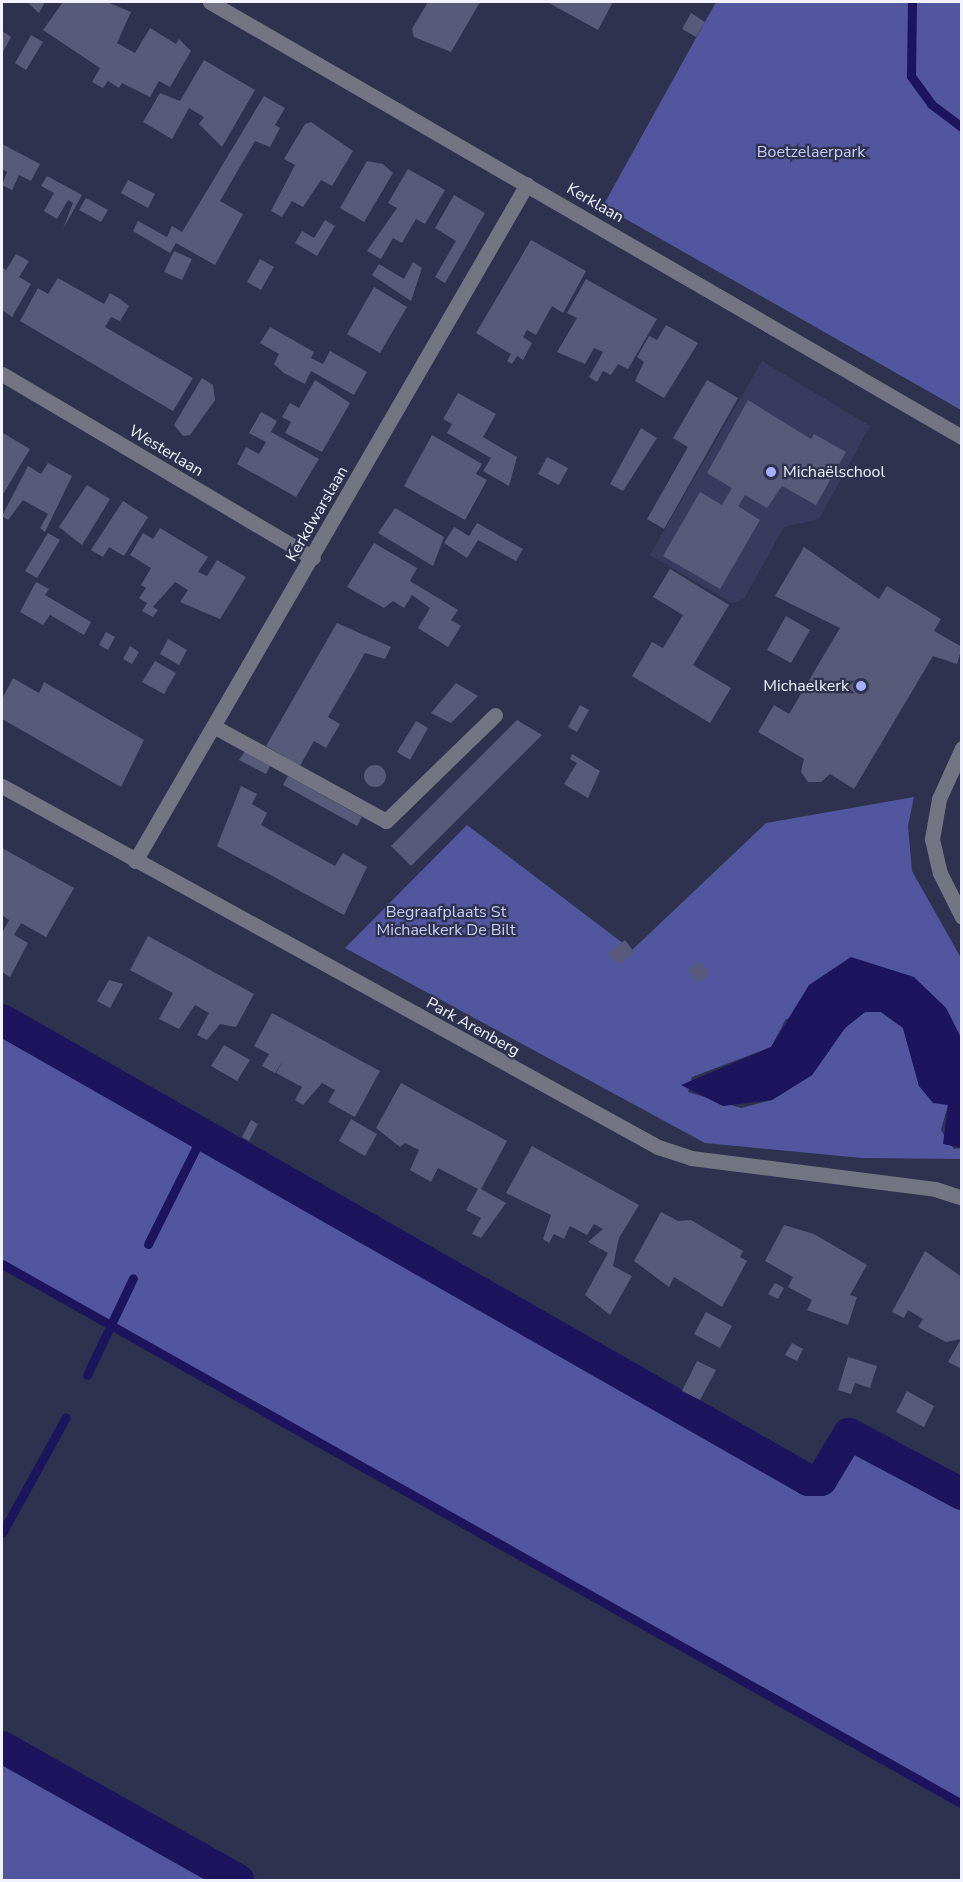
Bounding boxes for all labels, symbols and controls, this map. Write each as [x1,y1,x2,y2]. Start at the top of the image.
park label: Boetzelaerpark [757,142,865,162]
street label: Kerklaan [563,179,627,227]
street label: Westerlaan [125,421,207,481]
place label: Michaëlschool [783,462,885,482]
street label: Kerkdwarslaan [282,463,352,565]
marker: Michaëlschool [764,465,778,479]
place label: Michaelkerk [763,676,849,696]
marker: Michaelkerk [854,679,868,693]
park label: Begraafplaats St Michaelkerk De Bilt [377,902,515,940]
street label: Park Arenberg [423,993,523,1061]

